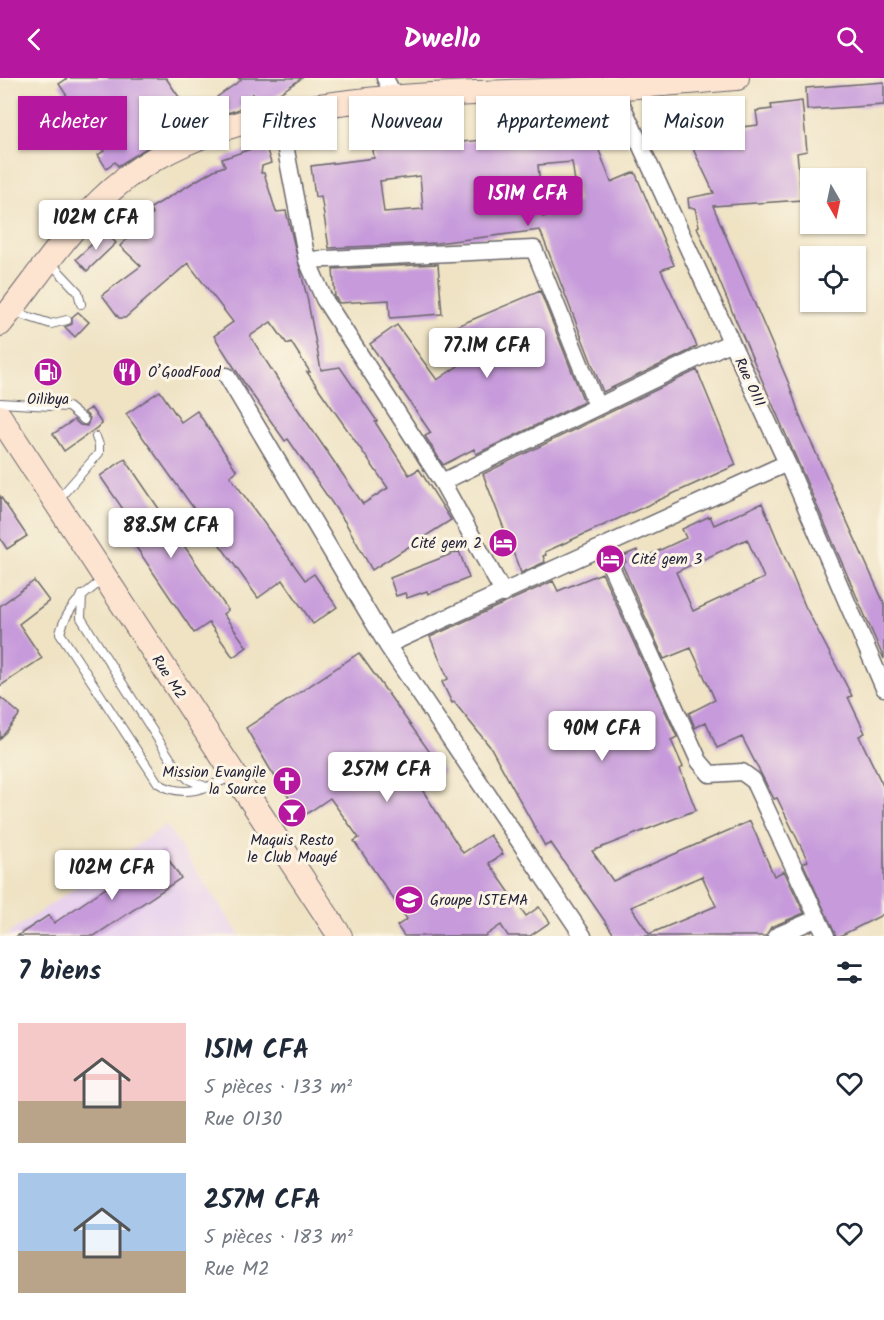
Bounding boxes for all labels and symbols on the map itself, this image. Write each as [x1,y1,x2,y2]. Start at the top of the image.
north arrow [800,168,866,234]
pin: 151M CFA [466,176,590,227]
pin: 102M CFA [34,200,158,251]
pin: 77.1M CFA [418,328,556,379]
street label: Rue O111 [727,354,771,411]
fuel station icon: Oilibya [32,356,64,388]
restaurant icon: O’GoodFood [111,356,143,388]
place label: O’GoodFood [148,361,221,385]
place label: Oilibya [27,388,69,412]
pin: 88.5M CFA [102,508,240,559]
hotel icon: Cité gem 2 [487,527,519,559]
place label: Cité gem 2 [411,532,482,556]
hotel icon: Cité gem 3 [594,543,626,575]
place label: Cité gem 3 [631,548,703,572]
street label: Rue M2 [145,650,192,705]
pin: 90M CFA [547,711,657,762]
pin: 257M CFA [325,752,449,803]
place label: Mission Evangile la Source [162,761,266,802]
church icon: Mission Evangile la Source [271,765,303,797]
bar icon: Maquis Resto le Club Moayé [276,797,308,829]
place label: Maquis Resto le Club Moayé [247,829,338,870]
pin: 102M CFA [50,850,174,901]
school or university icon: Groupe ISTEMA [393,884,425,916]
place label: Groupe ISTEMA [430,889,528,913]

